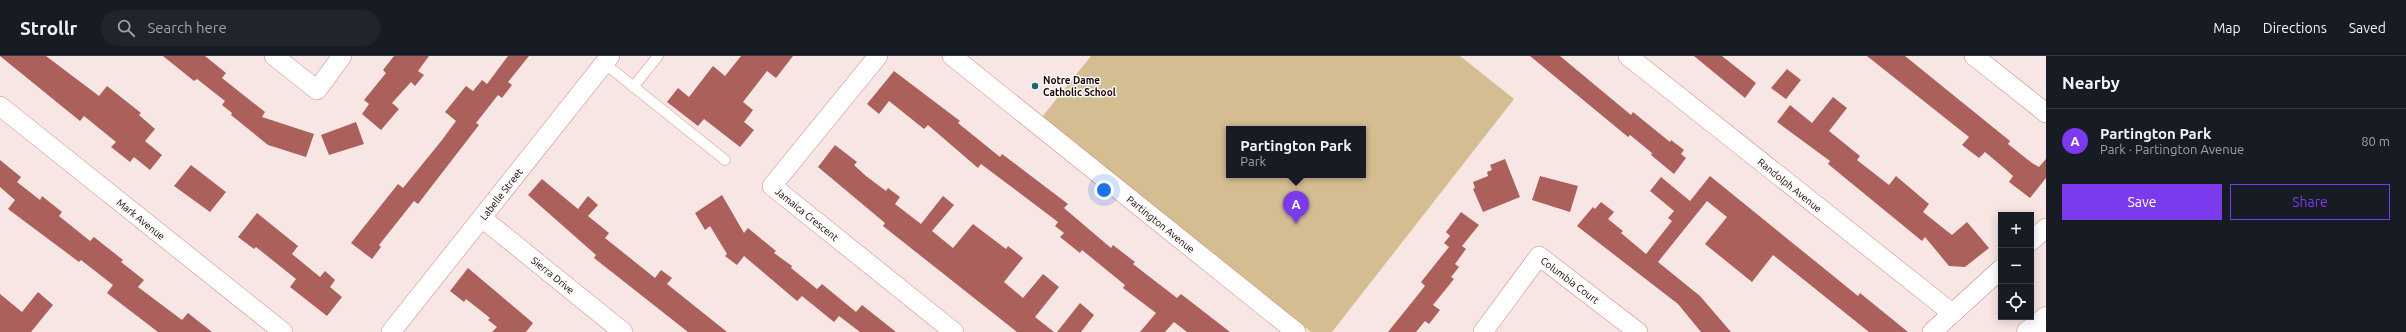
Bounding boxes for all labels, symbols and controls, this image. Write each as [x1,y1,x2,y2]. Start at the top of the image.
search box [101,10,381,46]
text: Strollr [20,17,77,39]
icon: search [115,17,137,39]
text: Search here [147,19,227,36]
text: Map [2213,20,2241,36]
text: Directions [2263,20,2327,36]
text: Saved [2349,20,2386,36]
text: Nearby [2062,73,2120,92]
place label: Notre Dame Catholic School [1043,75,1116,98]
marker: Notre Dame Catholic School [1030,81,1040,91]
text: Partington Park [2100,125,2211,142]
popup [1226,126,1366,178]
text: A [2070,134,2080,148]
text: 80 m [2361,134,2390,148]
text: Partington Park [1240,137,1352,154]
text: Park · Partington Avenue [2100,142,2244,156]
text: Park [1240,154,1266,168]
street label: Randolph Avenue [1756,156,1824,214]
street label: Labelle Street [478,166,525,222]
your location [1094,180,1114,200]
button: Save [2062,184,2222,220]
button: Share [2230,184,2390,220]
street label: Jamaica Crescent [773,186,840,243]
pin: A [1283,191,1309,224]
street label: Partington Avenue [1125,194,1197,255]
street label: Mark Avenue [114,197,167,242]
map controls [1998,212,2034,320]
button: + [1998,212,2034,248]
button: − [1998,248,2034,284]
street label: Sierra Drive [529,255,576,296]
street label: Columbia Court [1538,255,1601,306]
button: locate [1998,284,2034,320]

